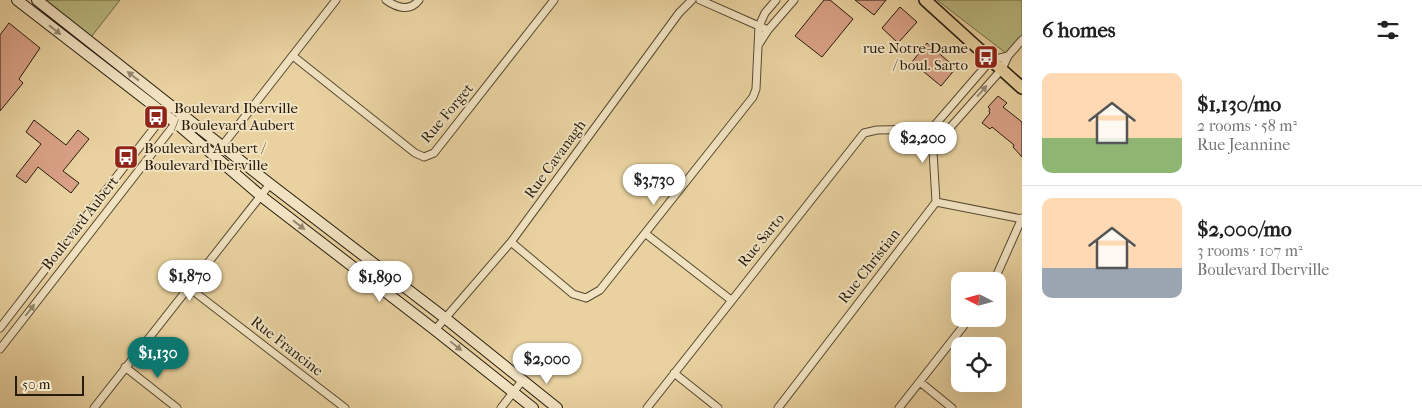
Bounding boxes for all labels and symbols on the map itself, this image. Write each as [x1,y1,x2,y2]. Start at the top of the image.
one-way arrow [48,25,61,36]
place label: rue Notre-Dame / boul. Sarto [863,39,969,74]
bus stop icon: rue Notre-Dame / boul. Sarto [973,44,999,70]
one-way arrow [127,71,140,82]
street label: Rue Forget [417,79,478,146]
one-way arrow [977,85,988,98]
place label: Boulevard Iberville / Boulevard Aubert [173,99,299,134]
bus stop icon: Boulevard Iberville / Boulevard Aubert [143,104,169,130]
street label: Rue Cavanagh [520,116,590,202]
pin: $2,200 [882,121,964,164]
place label: Boulevard Aubert / Boulevard Iberville [144,139,269,174]
bus stop icon: Boulevard Aubert / Boulevard Iberville [113,144,139,170]
pin: $3,730 [613,164,695,206]
street label: Boulevard Aubert [38,172,123,273]
street label: Rue Sarto [734,209,788,270]
one-way arrow [292,220,305,231]
street label: Rue Christian [834,225,904,307]
pin: $1,870 [149,260,231,302]
pin: $1,890 [339,260,421,303]
north arrow [951,272,1006,328]
one-way arrow [25,303,35,317]
street label: Rue Francine [247,312,327,380]
pin: $1,130 [117,336,199,379]
one-way arrow [449,340,462,351]
pin: $2,000 [506,342,588,385]
scale bar [15,373,84,396]

